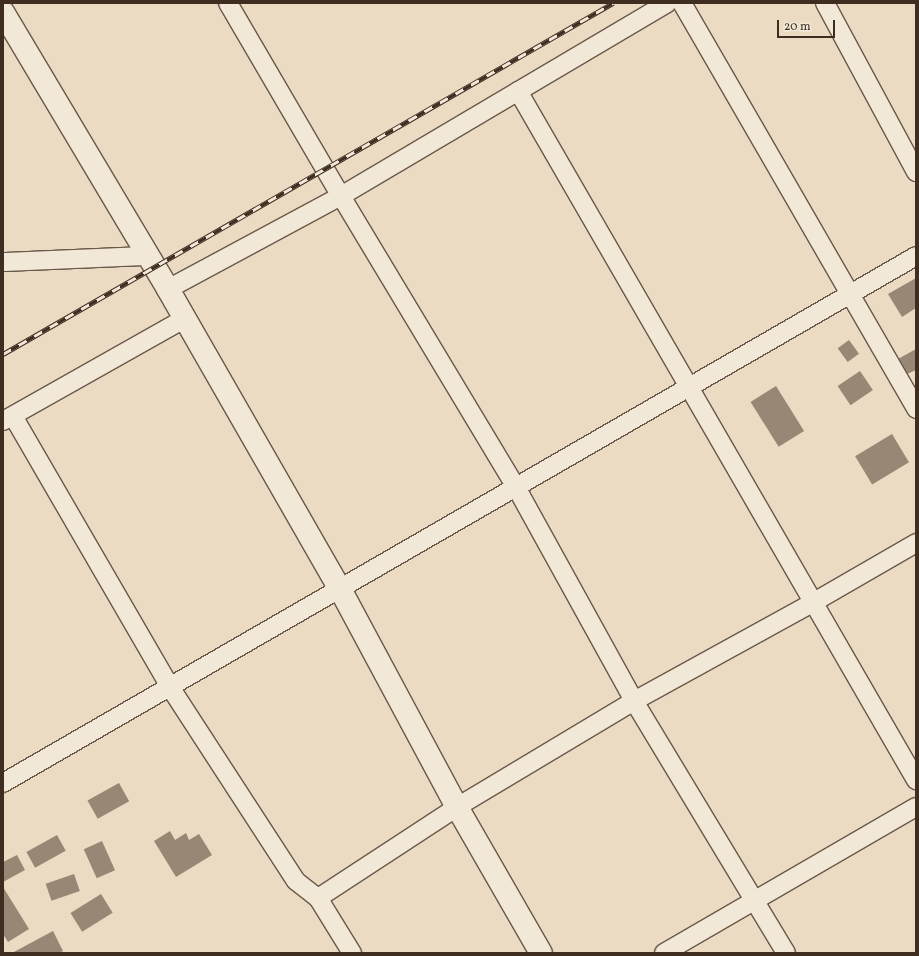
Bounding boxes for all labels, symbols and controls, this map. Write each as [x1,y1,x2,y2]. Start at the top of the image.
scale bar [779,12,837,38]
text: 20 m [784,19,811,35]

